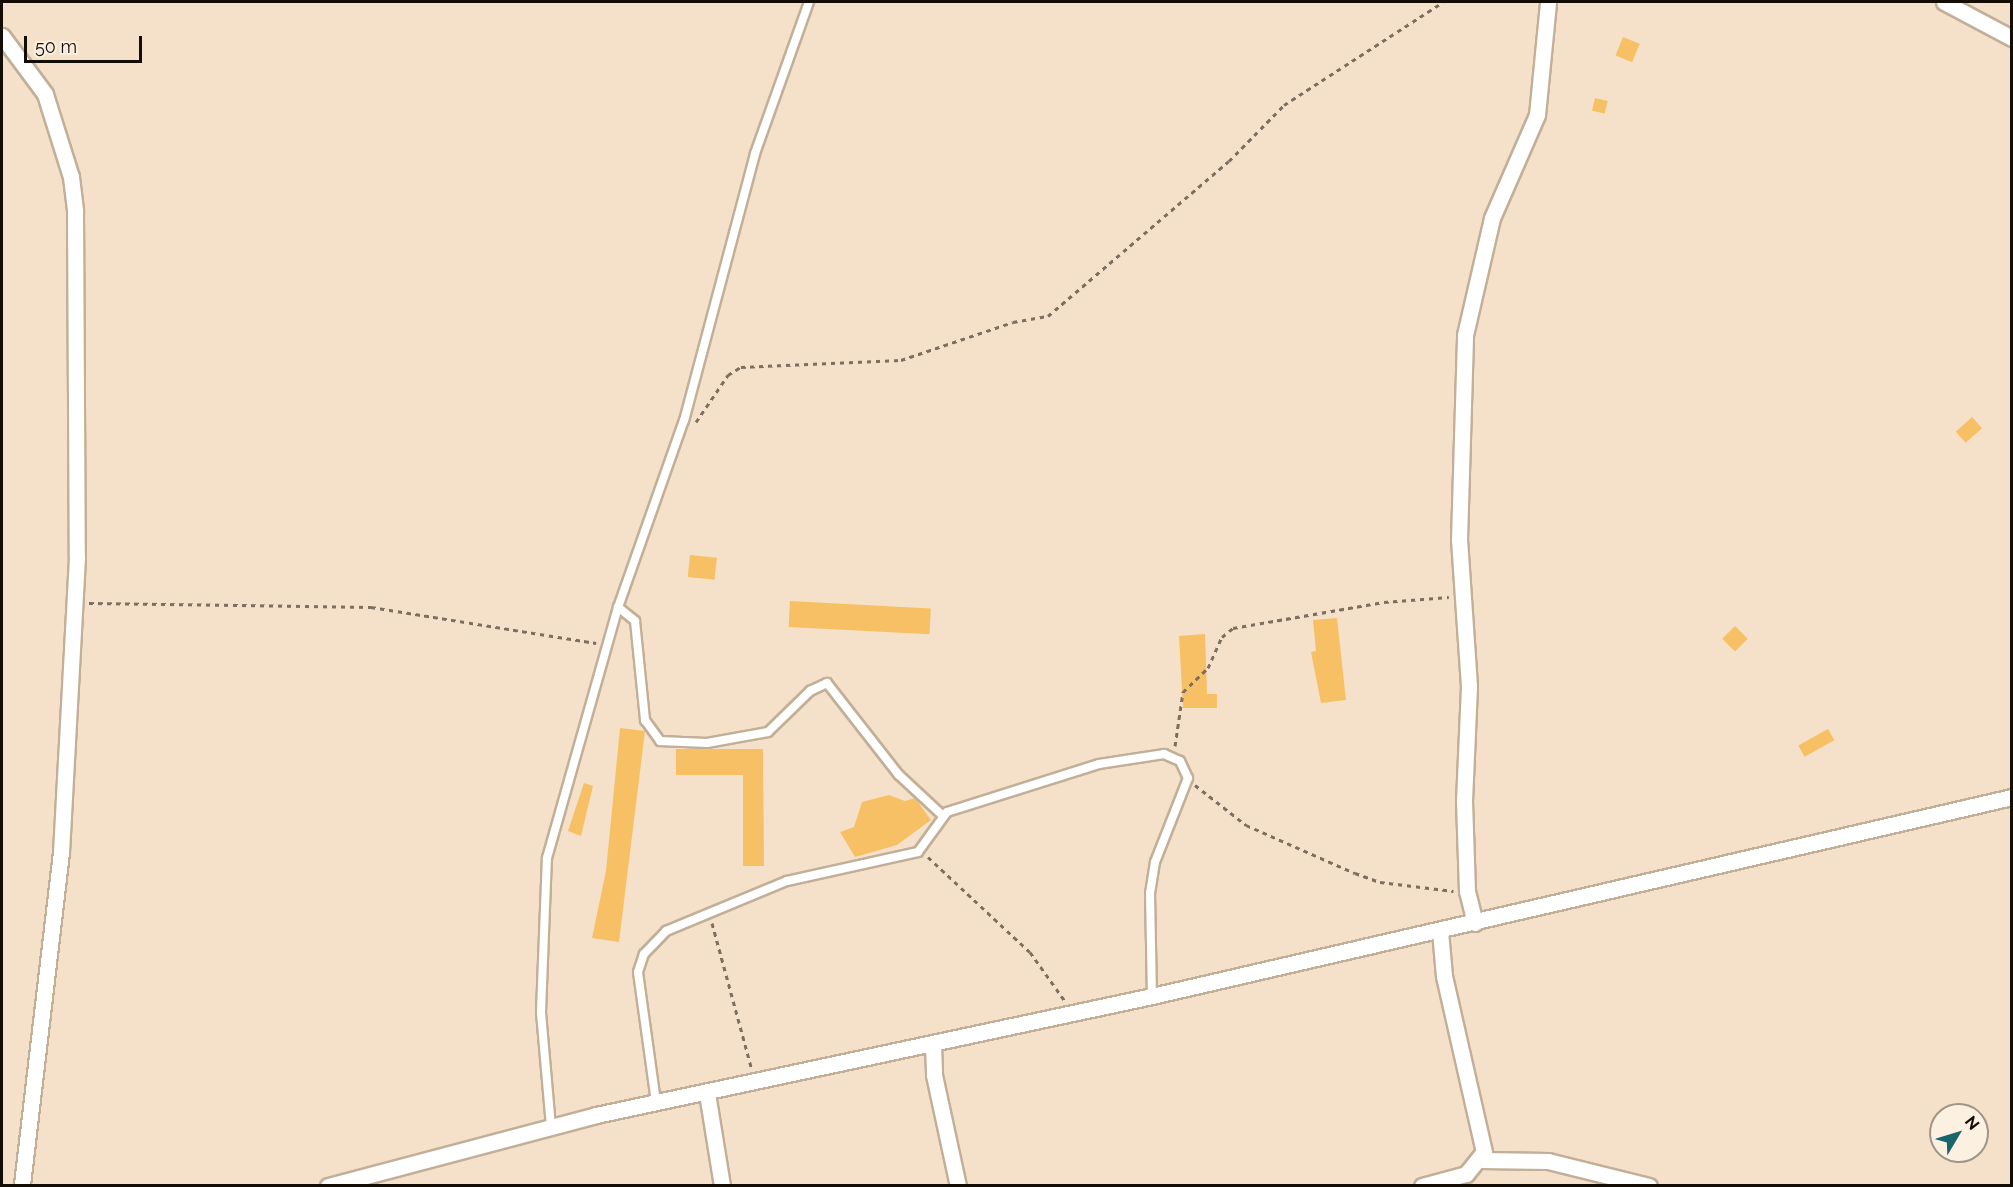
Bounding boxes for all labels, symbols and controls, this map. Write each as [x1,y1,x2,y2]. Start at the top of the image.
scale bar [27,24,146,62]
text: 50 m [35,36,77,57]
north arrow [1929,1103,1989,1163]
text: N [1961,1112,1983,1134]

